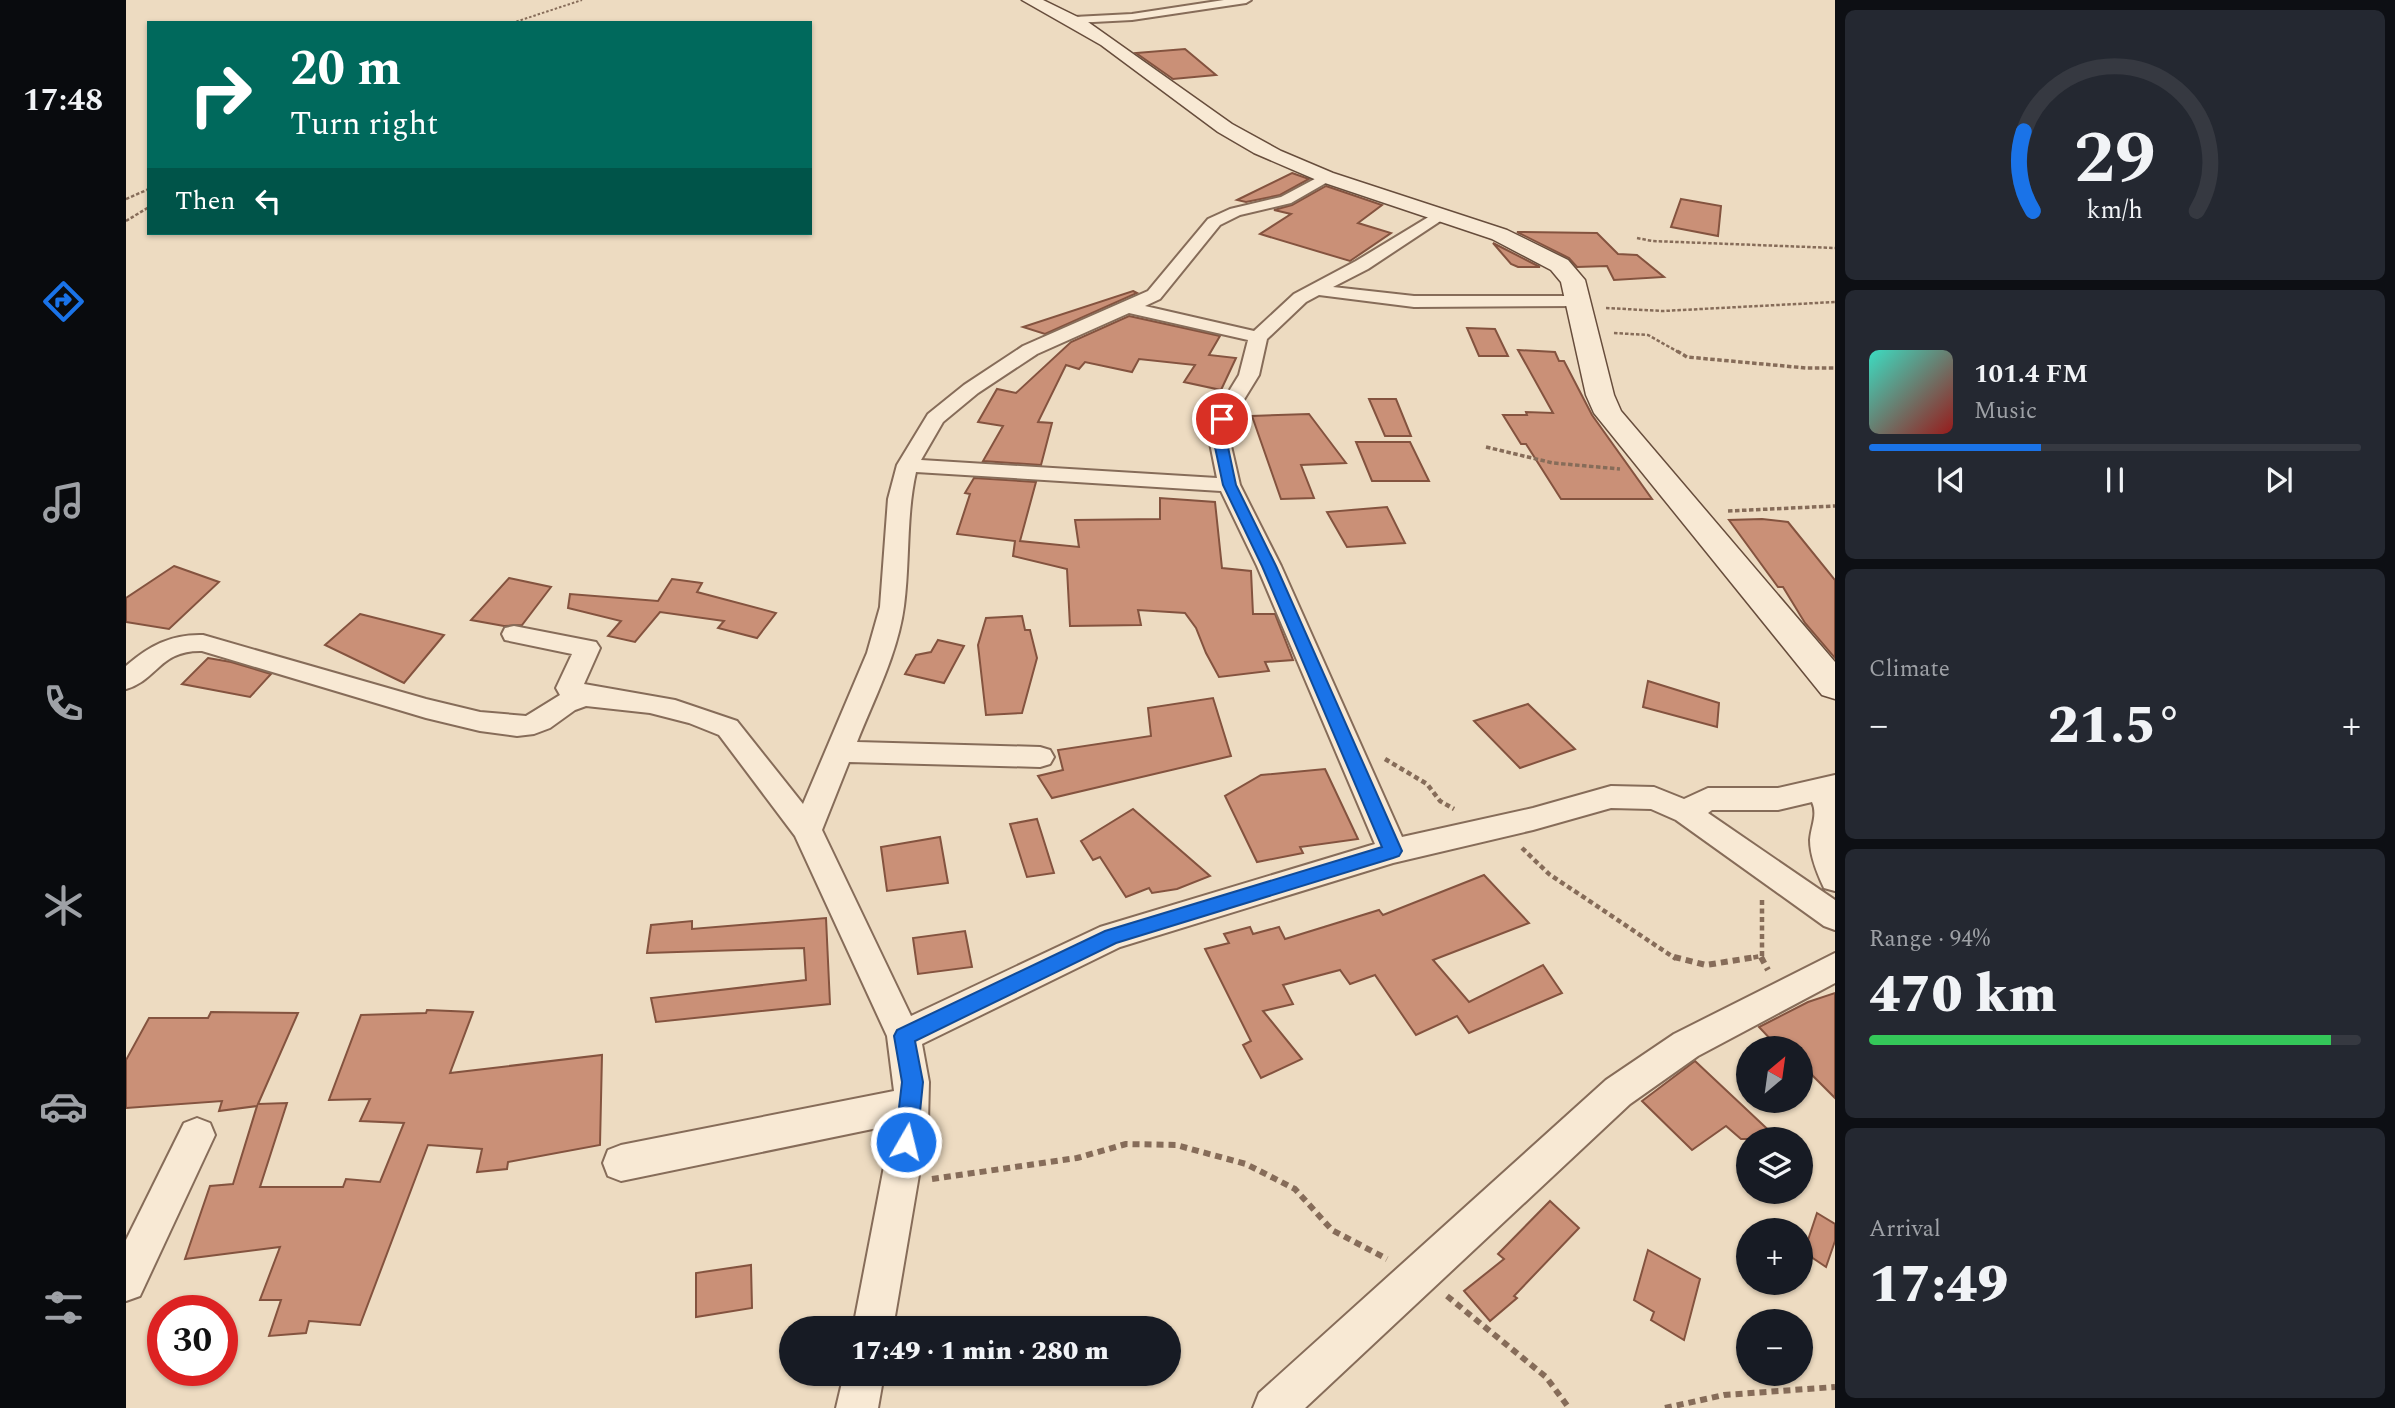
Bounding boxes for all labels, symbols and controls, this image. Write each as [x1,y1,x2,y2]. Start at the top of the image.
text: 20 m [290,32,401,107]
icon: right [175,49,266,140]
text: 17:48 [23,76,103,125]
text: Turn right [290,100,438,149]
text: 29 [2074,104,2156,215]
text: Then [175,181,235,221]
icon: left [249,182,287,220]
text: km/h [2087,192,2143,230]
icon: directions [39,277,88,326]
text: 101.4 FM [1974,354,2088,394]
pin [1192,389,1252,449]
text: Music [1974,394,2037,429]
icon: arrive [1203,400,1241,438]
icon: previous [1932,461,1970,499]
icon: pause [2096,461,2134,499]
icon: next [2260,461,2298,499]
icon: music [39,478,88,527]
text: Climate [1869,652,1950,687]
icon: phone [39,679,88,728]
text: 21.5° [2048,687,2182,766]
text: − [1869,697,1888,755]
text: + [2342,697,2361,755]
icon: climate [39,881,88,930]
text: Range · 94% [1869,922,1990,957]
text: 470 km [1869,956,2057,1035]
north arrow [1736,1036,1813,1113]
map controls [1736,1036,1813,1386]
icon: car [39,1082,88,1131]
position arrow [869,1105,943,1179]
button: layers [1736,1127,1813,1204]
text: Arrival [1869,1212,1941,1247]
button: + [1736,1218,1813,1295]
text: 17:49 [1869,1246,2008,1325]
icon: filters [39,1283,88,1332]
speed limit sign: 30 [147,1295,238,1386]
button: − [1736,1309,1813,1386]
text: 17:49 · 1 min · 280 m [851,1331,1109,1371]

